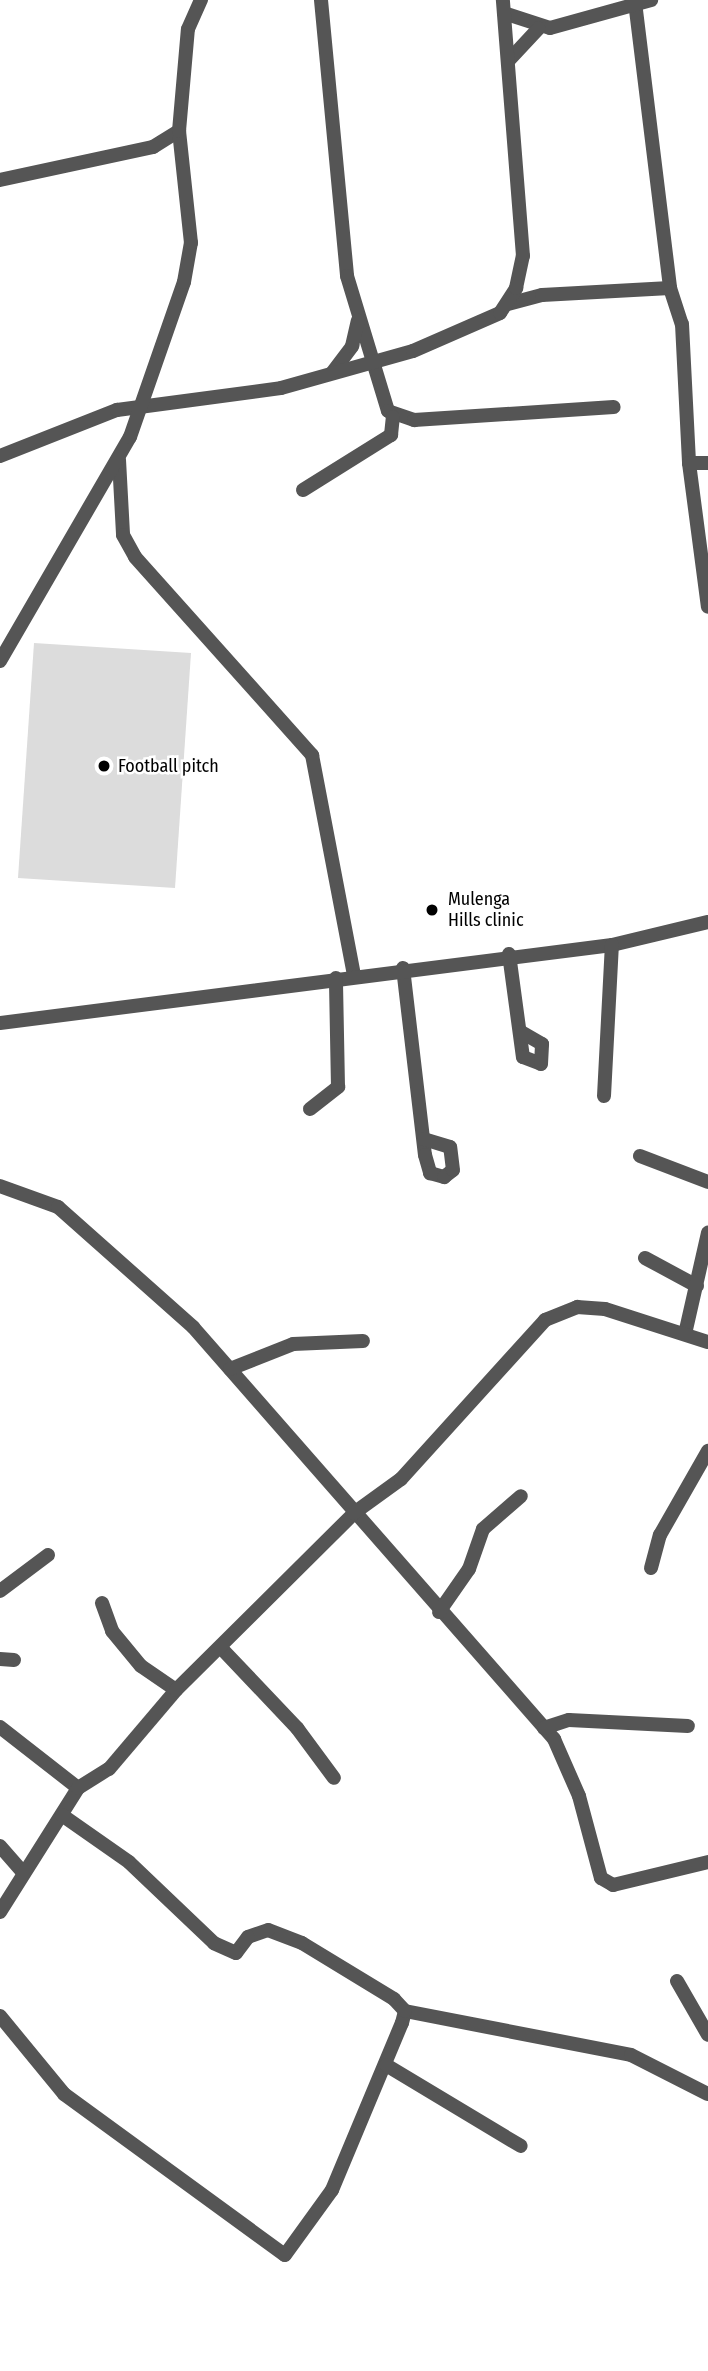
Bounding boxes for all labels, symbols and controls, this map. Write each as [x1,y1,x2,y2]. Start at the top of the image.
place label: Football pitch [118,755,219,777]
marker: Football pitch [96,758,112,774]
place label: Mulenga Hills clinic [448,889,524,932]
marker: Mulenga Hills clinic [422,900,442,920]

